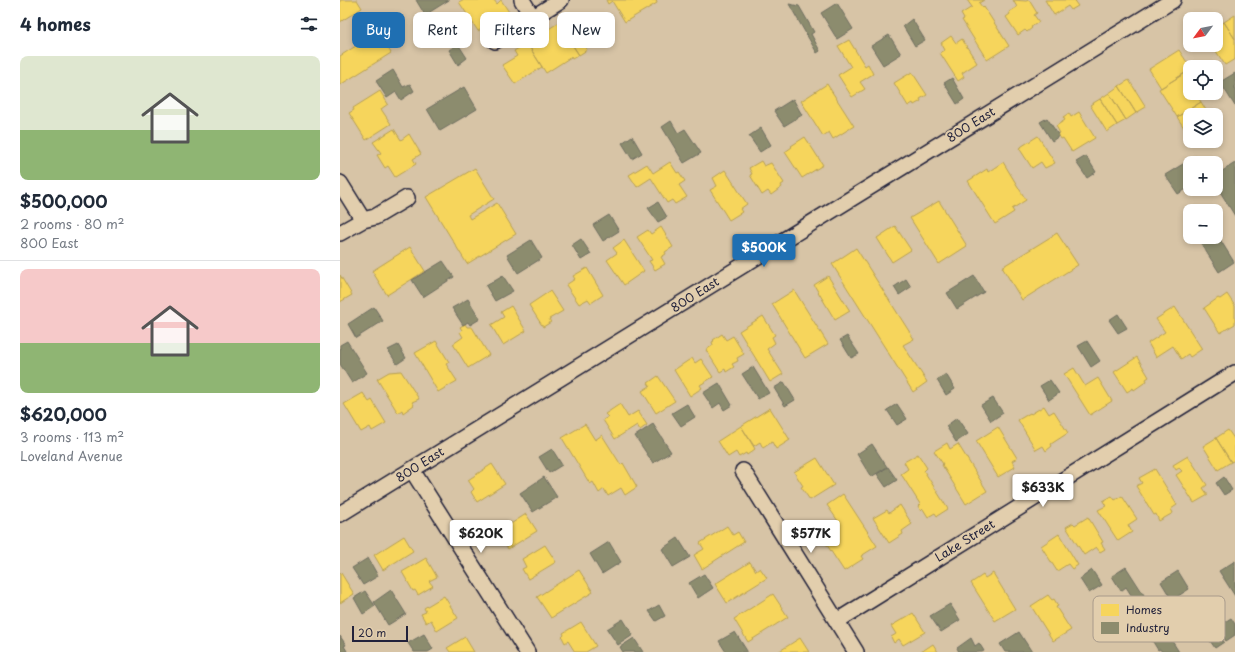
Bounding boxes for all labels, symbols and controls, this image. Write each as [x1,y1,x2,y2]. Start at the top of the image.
text: 4 homes [20,11,91,37]
chip: Buy [352,12,405,48]
chip: Rent [413,12,472,48]
chip: Filters [480,12,549,48]
chip: New [557,12,615,48]
north arrow [1183,12,1223,52]
map controls [1183,12,1223,244]
icon: filters [298,13,320,35]
button: locate [1183,60,1223,100]
icon: home [134,82,206,154]
street label: 800 East [943,102,998,146]
button: layers [1183,108,1223,148]
button: + [1183,156,1223,196]
text: $500,000 [20,188,108,214]
button: − [1183,204,1223,244]
text: 2 rooms · 80 m² [20,214,125,233]
text: 800 East [20,233,79,252]
pin: $500K [736,234,792,268]
text: $500K [741,237,787,256]
street label: 800 East [667,272,722,316]
icon: home [134,295,206,367]
text: $620,000 [20,401,107,427]
text: 3 rooms · 113 m² [20,427,124,446]
street label: 800 East [392,442,447,486]
text: Loveland Avenue [20,446,123,465]
pin: $633K [1015,474,1071,508]
text: $633K [1021,477,1065,496]
street label: Lake Street [931,514,998,566]
pin: $620K [453,520,509,554]
pin: $577K [783,520,839,554]
text: $620K [459,523,503,542]
text: $577K [791,523,831,542]
legend [1093,596,1225,642]
text: Homes [1126,601,1162,618]
text: Industry [1126,619,1170,636]
scale bar [352,624,408,643]
text: 20 m [358,624,386,641]

